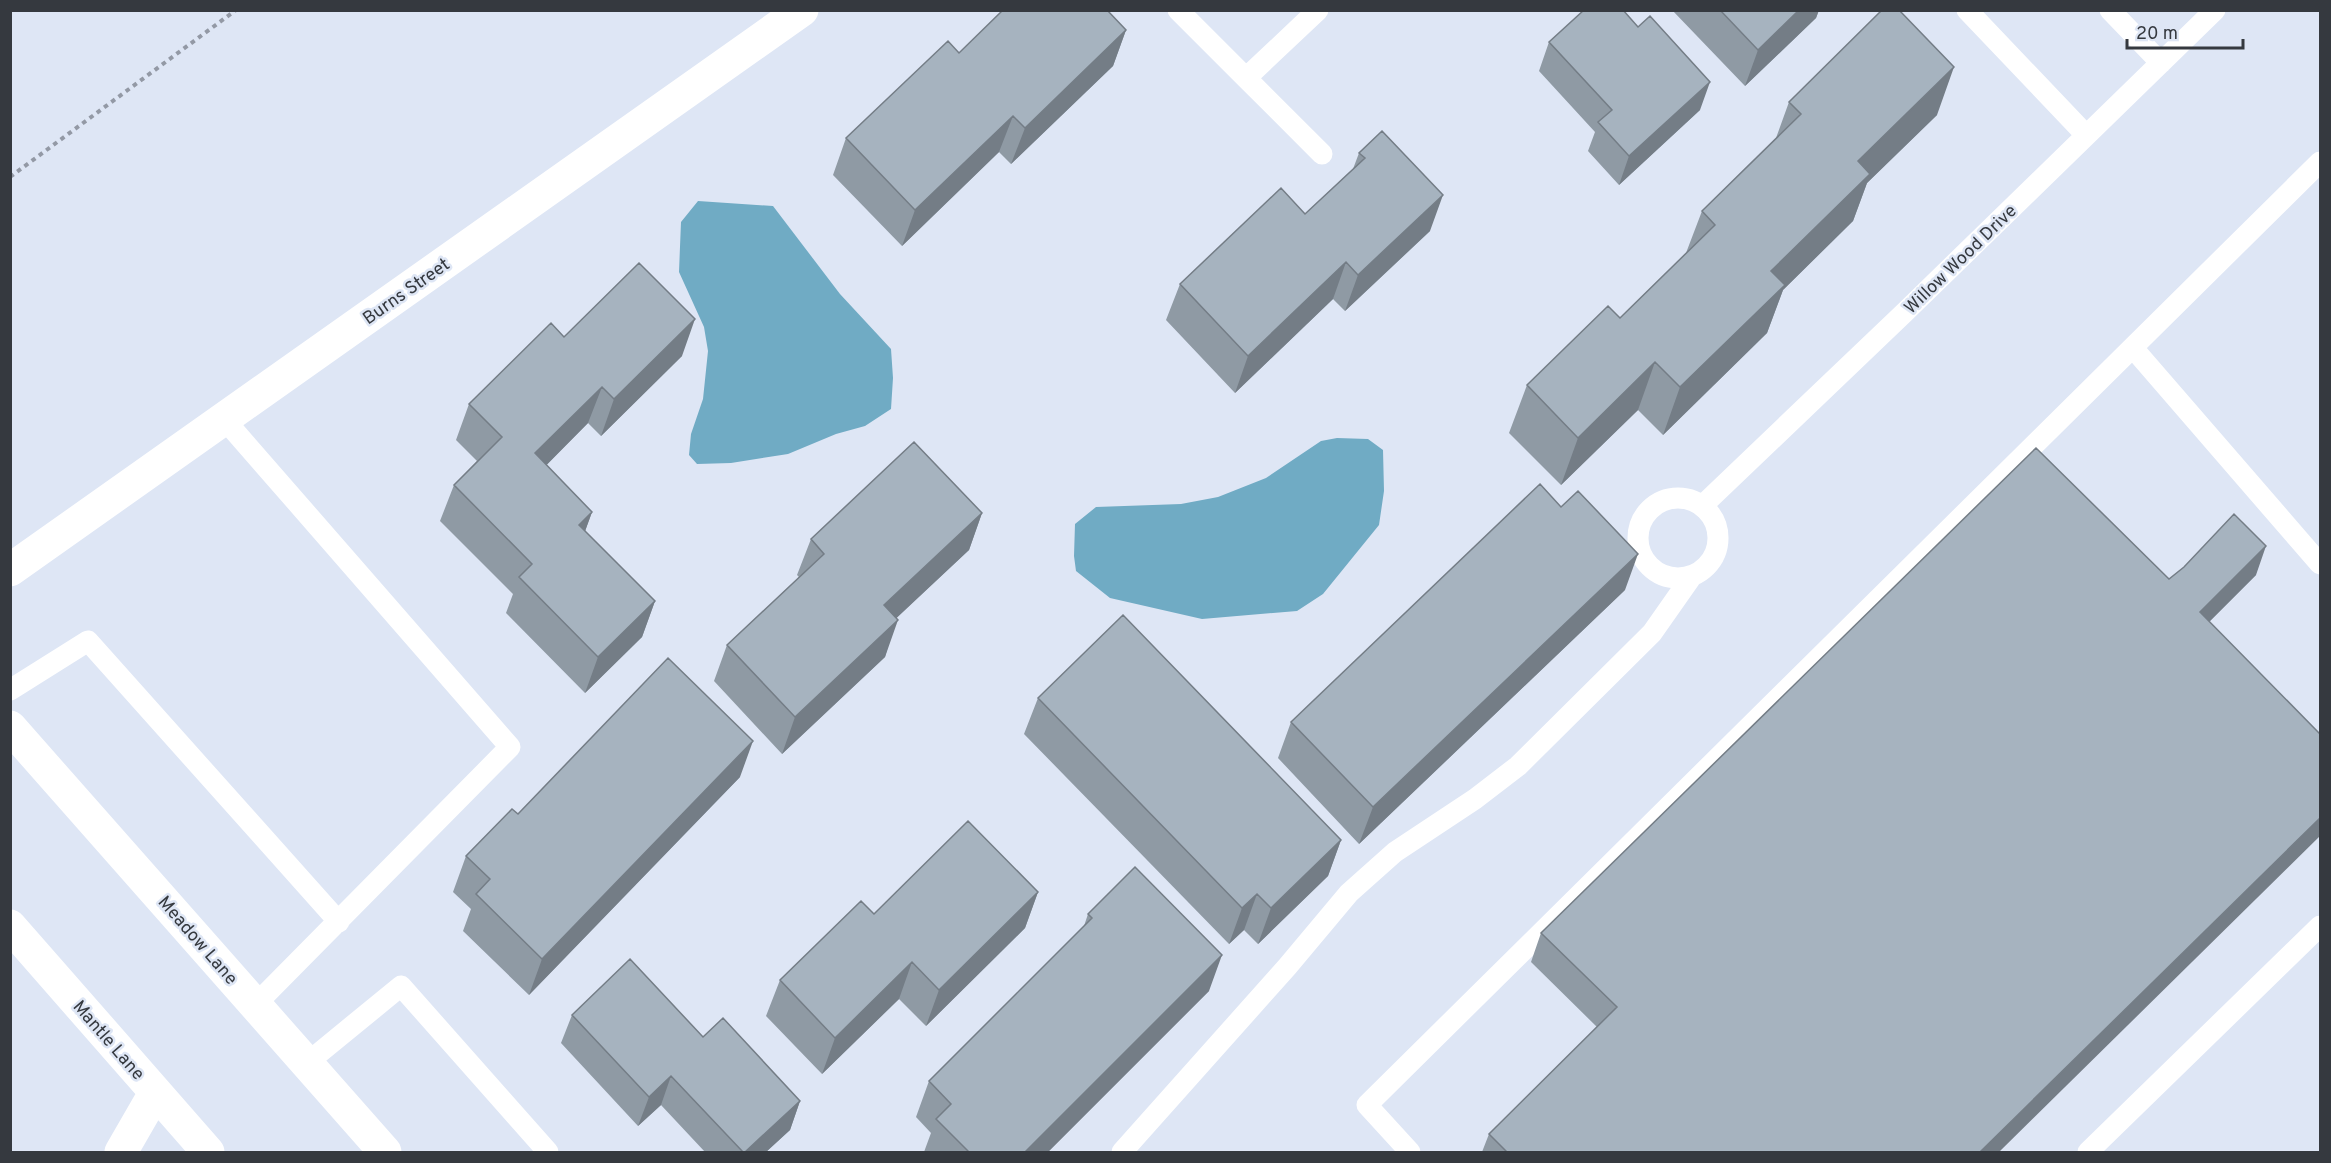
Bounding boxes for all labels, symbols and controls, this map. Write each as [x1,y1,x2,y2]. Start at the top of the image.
scale bar [2127,12,2242,50]
text: 20 m [2136,23,2178,46]
street label: Willow Wood Drive [1900,200,2022,320]
street label: Burns Street [359,254,455,331]
street label: Meadow Lane [152,892,242,990]
street label: Mantle Lane [67,996,149,1086]

